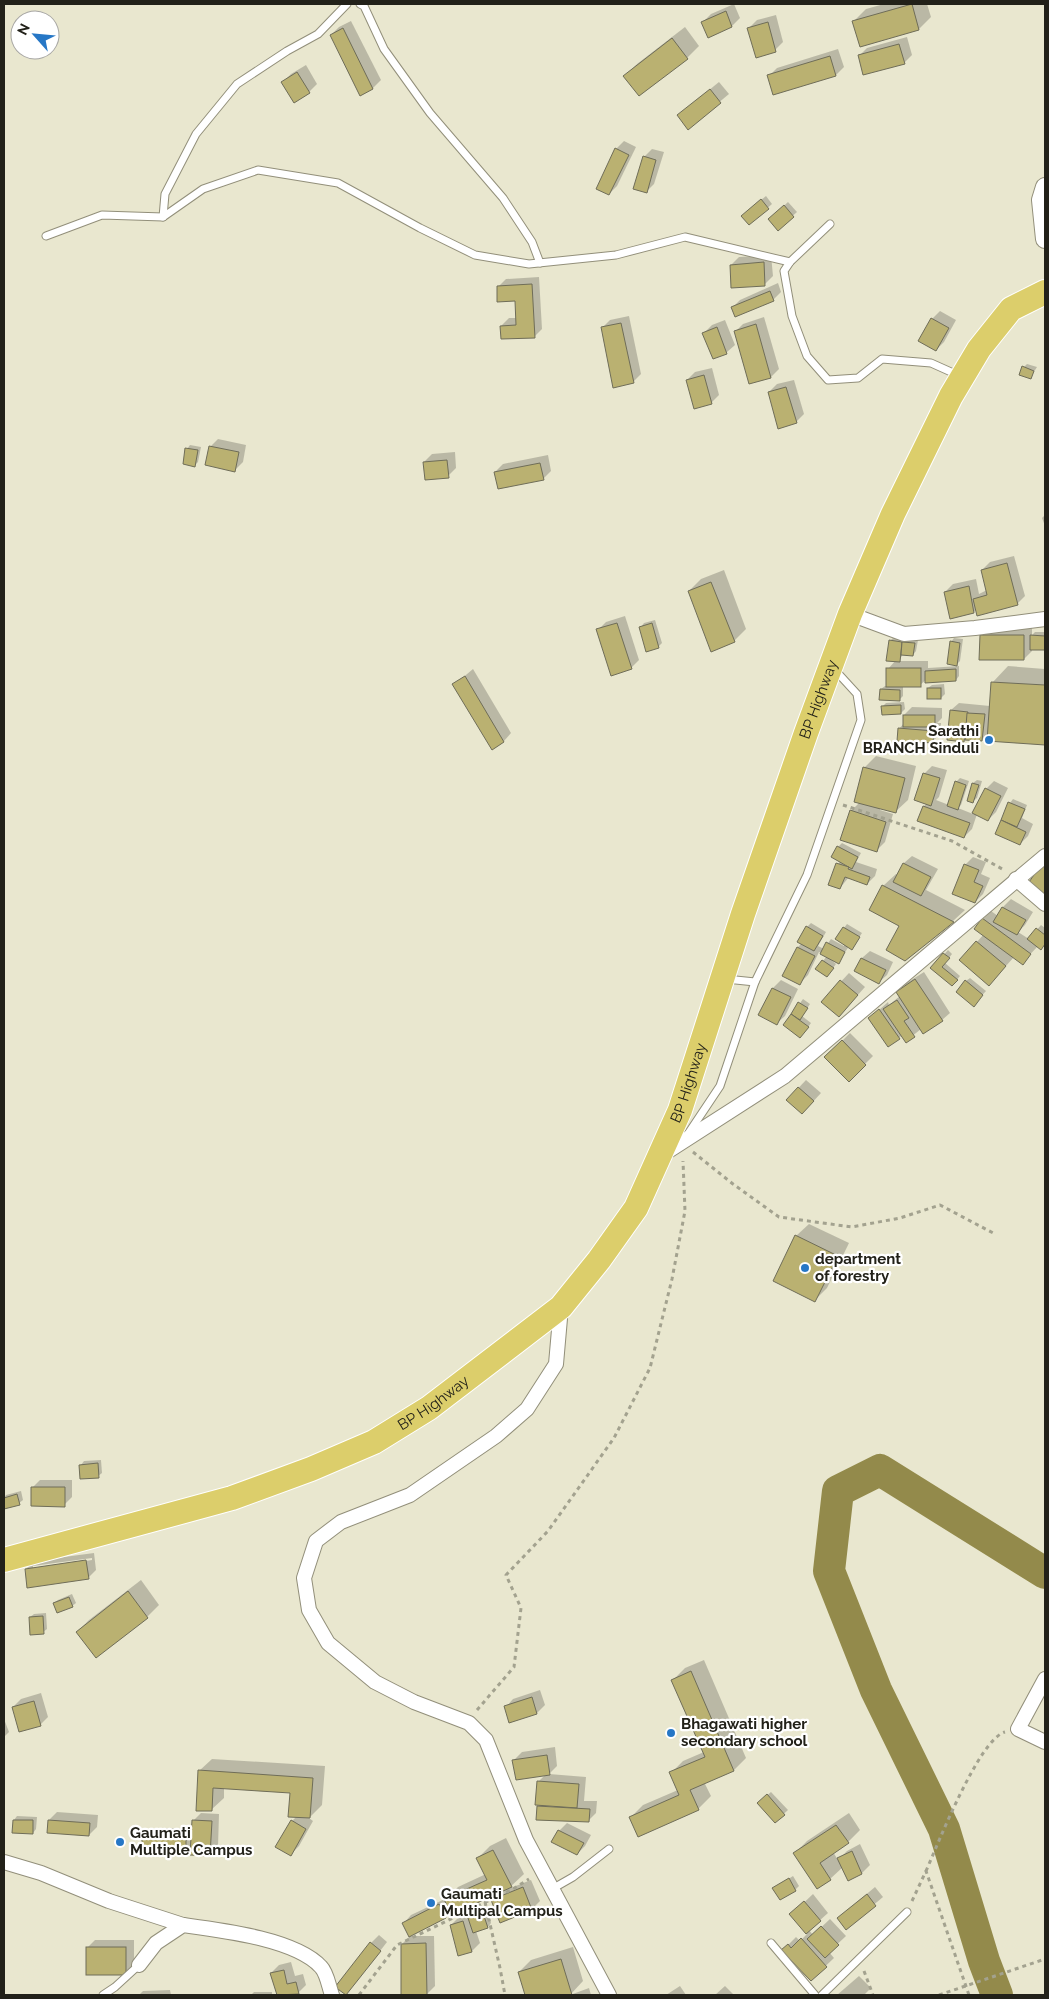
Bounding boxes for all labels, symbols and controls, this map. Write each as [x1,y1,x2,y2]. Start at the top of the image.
north arrow [10,10,60,60]
text: N [14,21,33,37]
street label: BP Highway [796,657,841,741]
place label: Sarathi BRANCH Sinduli [863,722,979,757]
marker: Sarathi BRANCH Sinduli [983,734,995,746]
street label: BP Highway [666,1041,710,1126]
place label: department of forestry [815,1250,901,1285]
marker: department of forestry [799,1262,811,1274]
street label: BP Highway [394,1372,473,1434]
place label: Bhagawati higher secondary school [681,1715,808,1750]
marker: Bhagawati higher secondary school [665,1727,677,1739]
place label: Gaumati Multiple Campus [130,1824,252,1859]
marker: Gaumati Multiple Campus [114,1836,126,1848]
place label: Gaumati Multipal Campus [441,1885,563,1920]
marker: Gaumati Multipal Campus [425,1897,437,1909]

